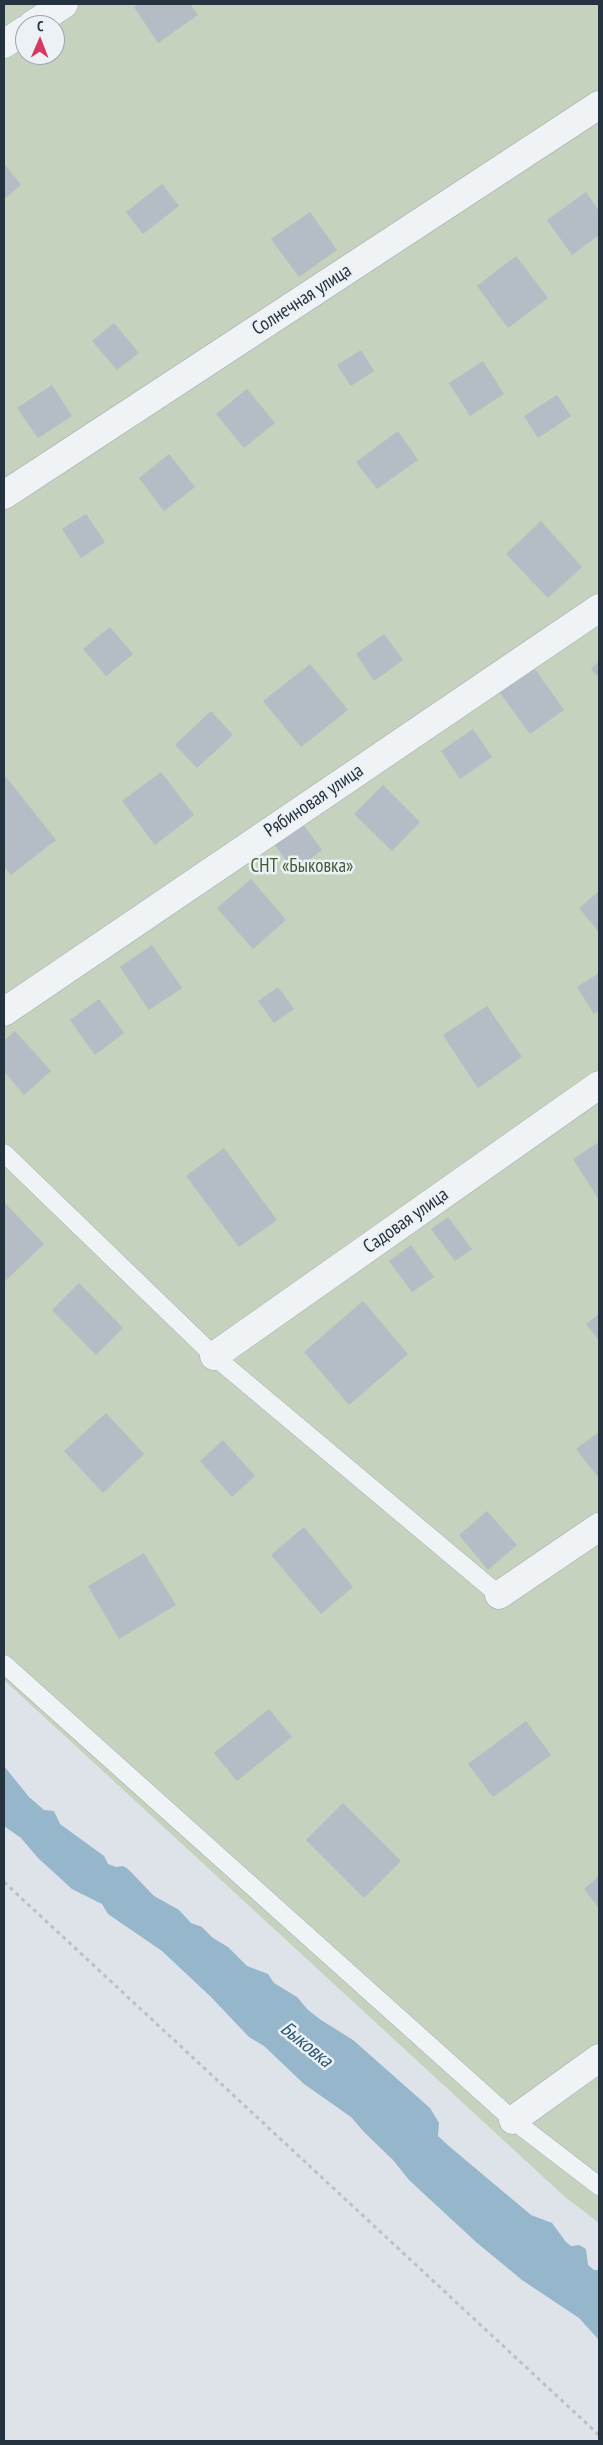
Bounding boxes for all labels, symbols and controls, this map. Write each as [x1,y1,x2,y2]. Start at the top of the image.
north arrow [15,15,65,65]
text: С [37,17,44,35]
street label: Солнечная улица [248,259,356,341]
street label: Рябиновая улица [260,760,368,842]
park label: СНТ «Быковка» [251,856,353,878]
street label: Садовая улица [359,1183,453,1259]
water label: Быковка [275,2017,337,2073]

